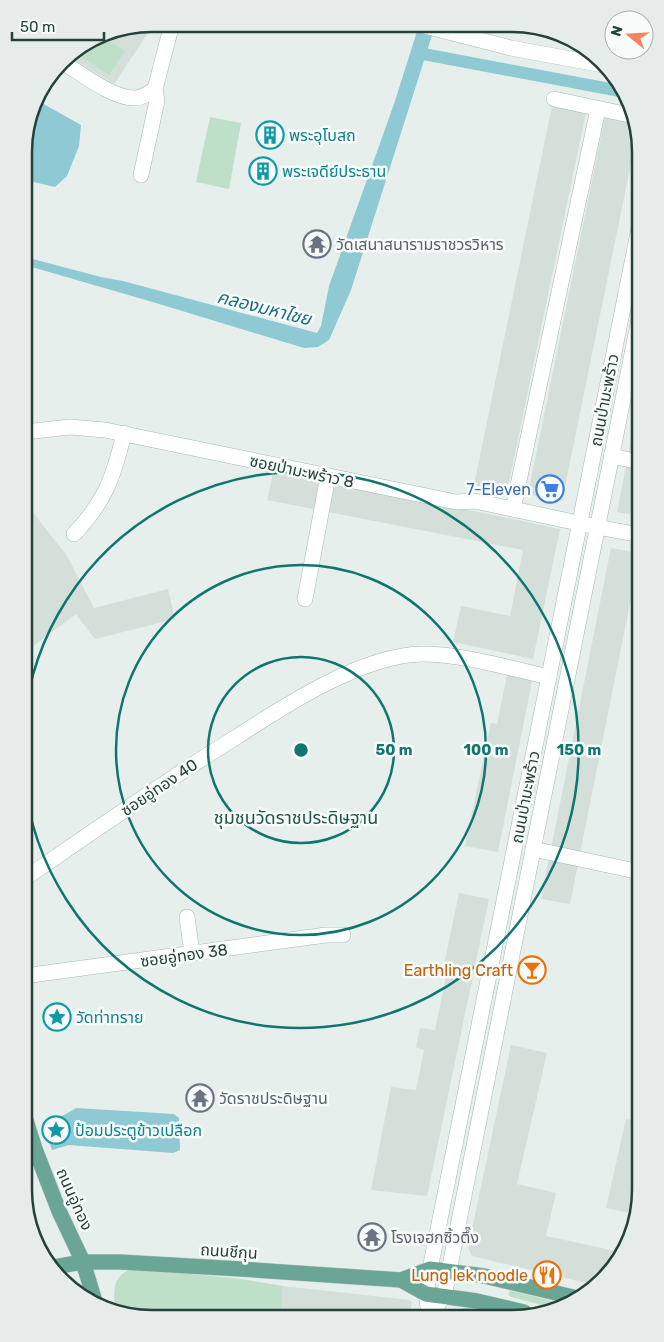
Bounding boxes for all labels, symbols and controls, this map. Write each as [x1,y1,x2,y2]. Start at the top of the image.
scale bar [12,10,105,42]
north arrow [604,10,654,60]
text: 50 m [20,18,55,36]
text: N [607,24,627,39]
building icon: พระอุโบสถ [255,120,285,150]
place label: พระอุโบสถ [289,126,356,145]
building icon: พระเจดีย์ประธาน [248,156,278,186]
place label: พระเจดีย์ประธาน [282,162,386,181]
temple icon: วัดเสนาสนารามราชวรวิหาร [302,229,332,259]
place label: วัดเสนาสนารามราชวรวิหาร [336,235,504,254]
water label: คลองมหาไชย [215,286,315,331]
street label: ถนนป่ามะพร้าว [586,352,623,448]
street label: ซอยป่ามะพร้าว 8 [248,451,356,492]
supermarket icon: 7-Eleven [535,474,565,504]
place label: 7-Eleven [466,480,531,499]
centre of rings [292,741,310,759]
text: 50 m [376,741,412,759]
text: 100 m [464,741,508,759]
text: 150 m [557,741,601,759]
street label: ถนนป่ามะพร้าว [507,749,544,845]
street label: ซอยอู่ทอง 40 [117,755,201,820]
district label: ชุมชนวัดราชประดิษฐาน [214,807,378,829]
street label: ซอยอู่ทอง 38 [139,940,229,971]
bar icon: Earthling Craft [517,955,547,985]
place label: Earthling Craft [404,961,513,980]
place icon: วัดท่าทราย [42,1002,72,1032]
place label: วัดท่าทราย [76,1008,144,1027]
temple icon: วัดราชประดิษฐาน [185,1083,215,1113]
place label: วัดราชประดิษฐาน [219,1089,328,1108]
place icon: ป้อมประตูข้าวเปลือก [41,1115,71,1145]
place label: ป้อมประตูข้าวเปลือก [75,1121,202,1140]
street label: ถนนอู่ทอง [52,1165,97,1233]
temple icon: โรงเจฮกซิ้วตึ๊ง [357,1222,387,1252]
place label: โรงเจฮกซิ้วตึ๊ง [391,1226,479,1247]
street label: ถนนชีกุน [200,1240,258,1263]
restaurant icon: Lung lek noodle [532,1260,562,1290]
place label: Lung lek noodle [411,1266,528,1285]

